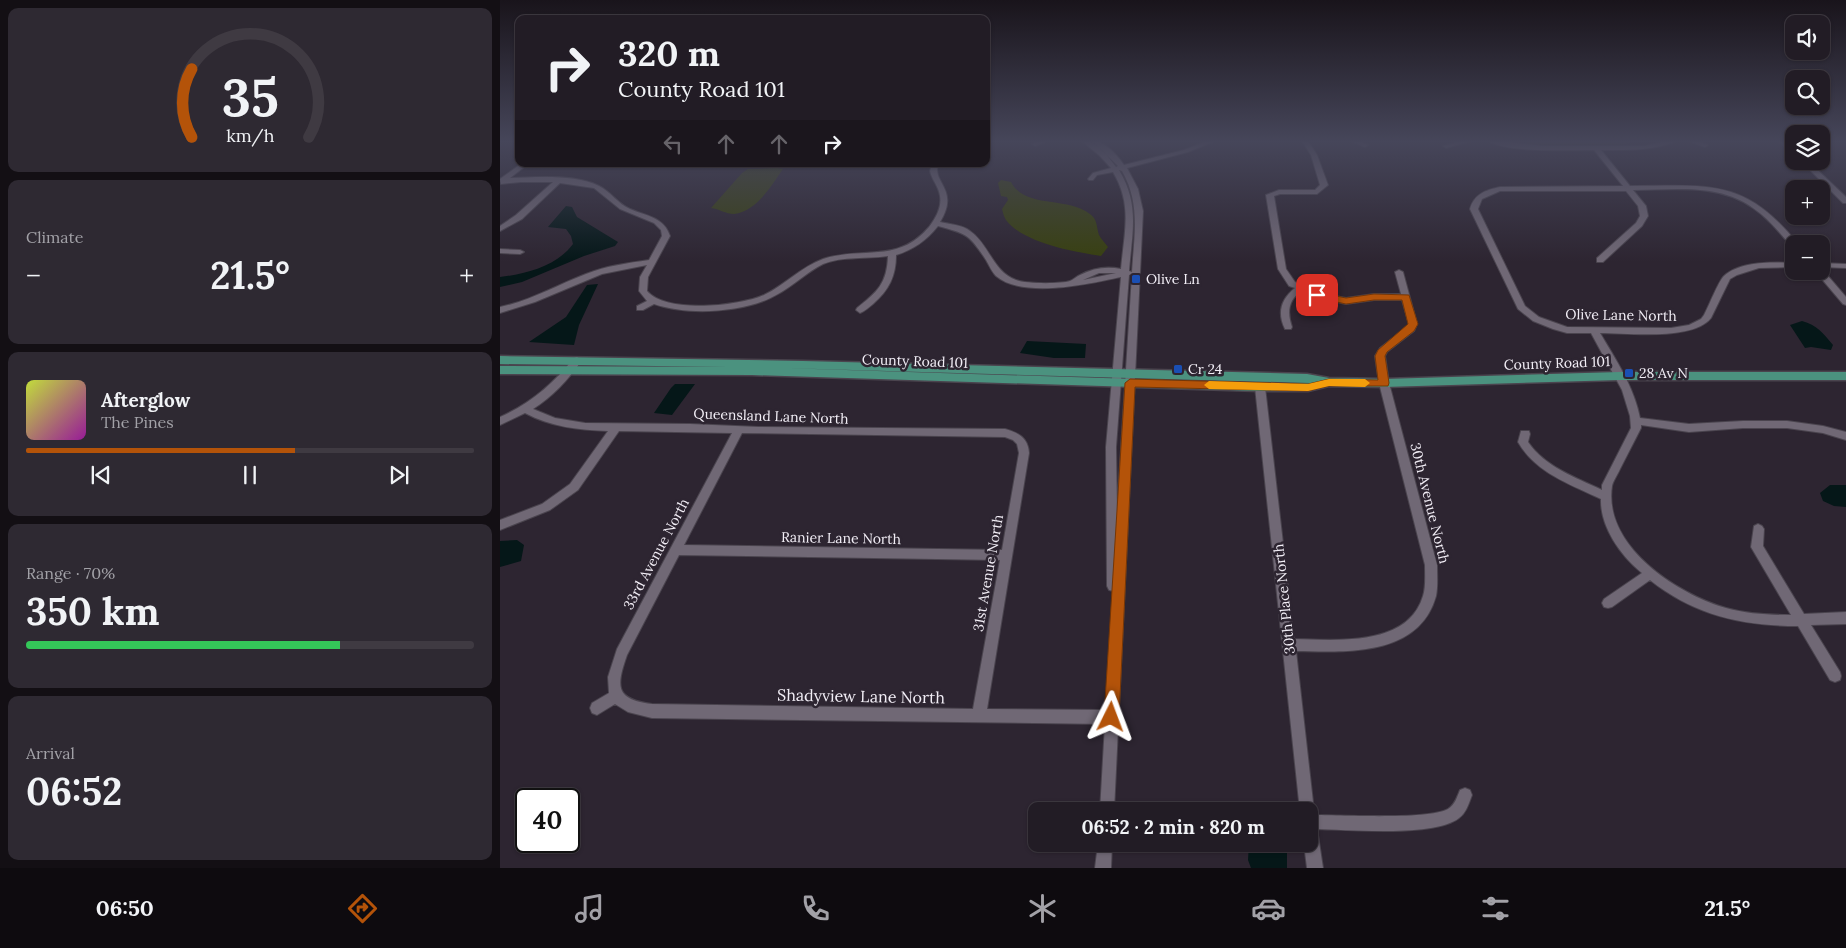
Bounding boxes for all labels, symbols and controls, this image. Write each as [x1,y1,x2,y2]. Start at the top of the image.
map controls [1785,15,1830,280]
button: sound [1785,15,1830,60]
text: 320 m [618,31,720,76]
icon: right [535,35,600,100]
text: 35 [221,64,279,130]
button: search [1785,70,1830,115]
text: County Road 101 [618,75,785,103]
text: km/h [226,124,274,147]
button: layers [1785,125,1830,170]
icon: left [659,130,687,158]
icon: ahead [712,130,740,158]
icon: ahead [765,130,793,158]
icon: right [818,130,846,158]
button: + [1785,180,1830,225]
text: Climate [26,227,83,247]
button: − [1785,235,1830,280]
text: 21.5° [210,251,290,299]
text: − [26,258,41,294]
text: + [459,258,474,294]
place label: Olive Ln [1146,270,1200,288]
marker: Olive Ln [1130,273,1142,285]
pin [1296,274,1338,316]
icon: arrive [1303,281,1331,309]
street label: Olive Lane North [1565,305,1677,325]
street label: County Road 101 [862,350,968,372]
street label: County Road 101 [1504,352,1610,374]
place label: Cr 24 [1188,360,1223,378]
marker: Cr 24 [1172,363,1184,375]
place label: 28 Av N [1639,364,1688,382]
marker: 28 Av N [1623,367,1635,379]
text: Afterglow [101,388,190,412]
street label: Queensland Lane North [693,404,849,428]
text: The Pines [101,412,174,432]
street label: 30th Avenue North [1406,441,1454,565]
icon: previous [87,461,115,489]
icon: pause [236,461,264,489]
icon: next [385,461,413,489]
street label: 33rd Avenue North [619,495,693,613]
street label: 31st Avenue North [969,513,1007,633]
street label: Ranier Lane North [781,528,901,548]
street label: 30th Place North [1269,543,1299,655]
text: Range · 70% [26,563,115,583]
text: 350 km [26,587,160,635]
street label: Shadyview Lane North [777,685,945,707]
position arrow [1084,690,1136,742]
text: Arrival [26,743,75,763]
text: 06:52 [26,767,122,815]
speed limit sign: 40 [515,788,580,853]
text: 06:52 · 2 min · 820 m [1081,815,1265,839]
icon: directions [345,891,380,926]
icon: music [572,891,607,926]
icon: phone [798,891,833,926]
icon: climate [1025,891,1060,926]
icon: car [1251,891,1286,926]
icon: filters [1478,891,1513,926]
text: 06:50 [96,894,154,922]
text: 21.5° [1704,894,1750,922]

